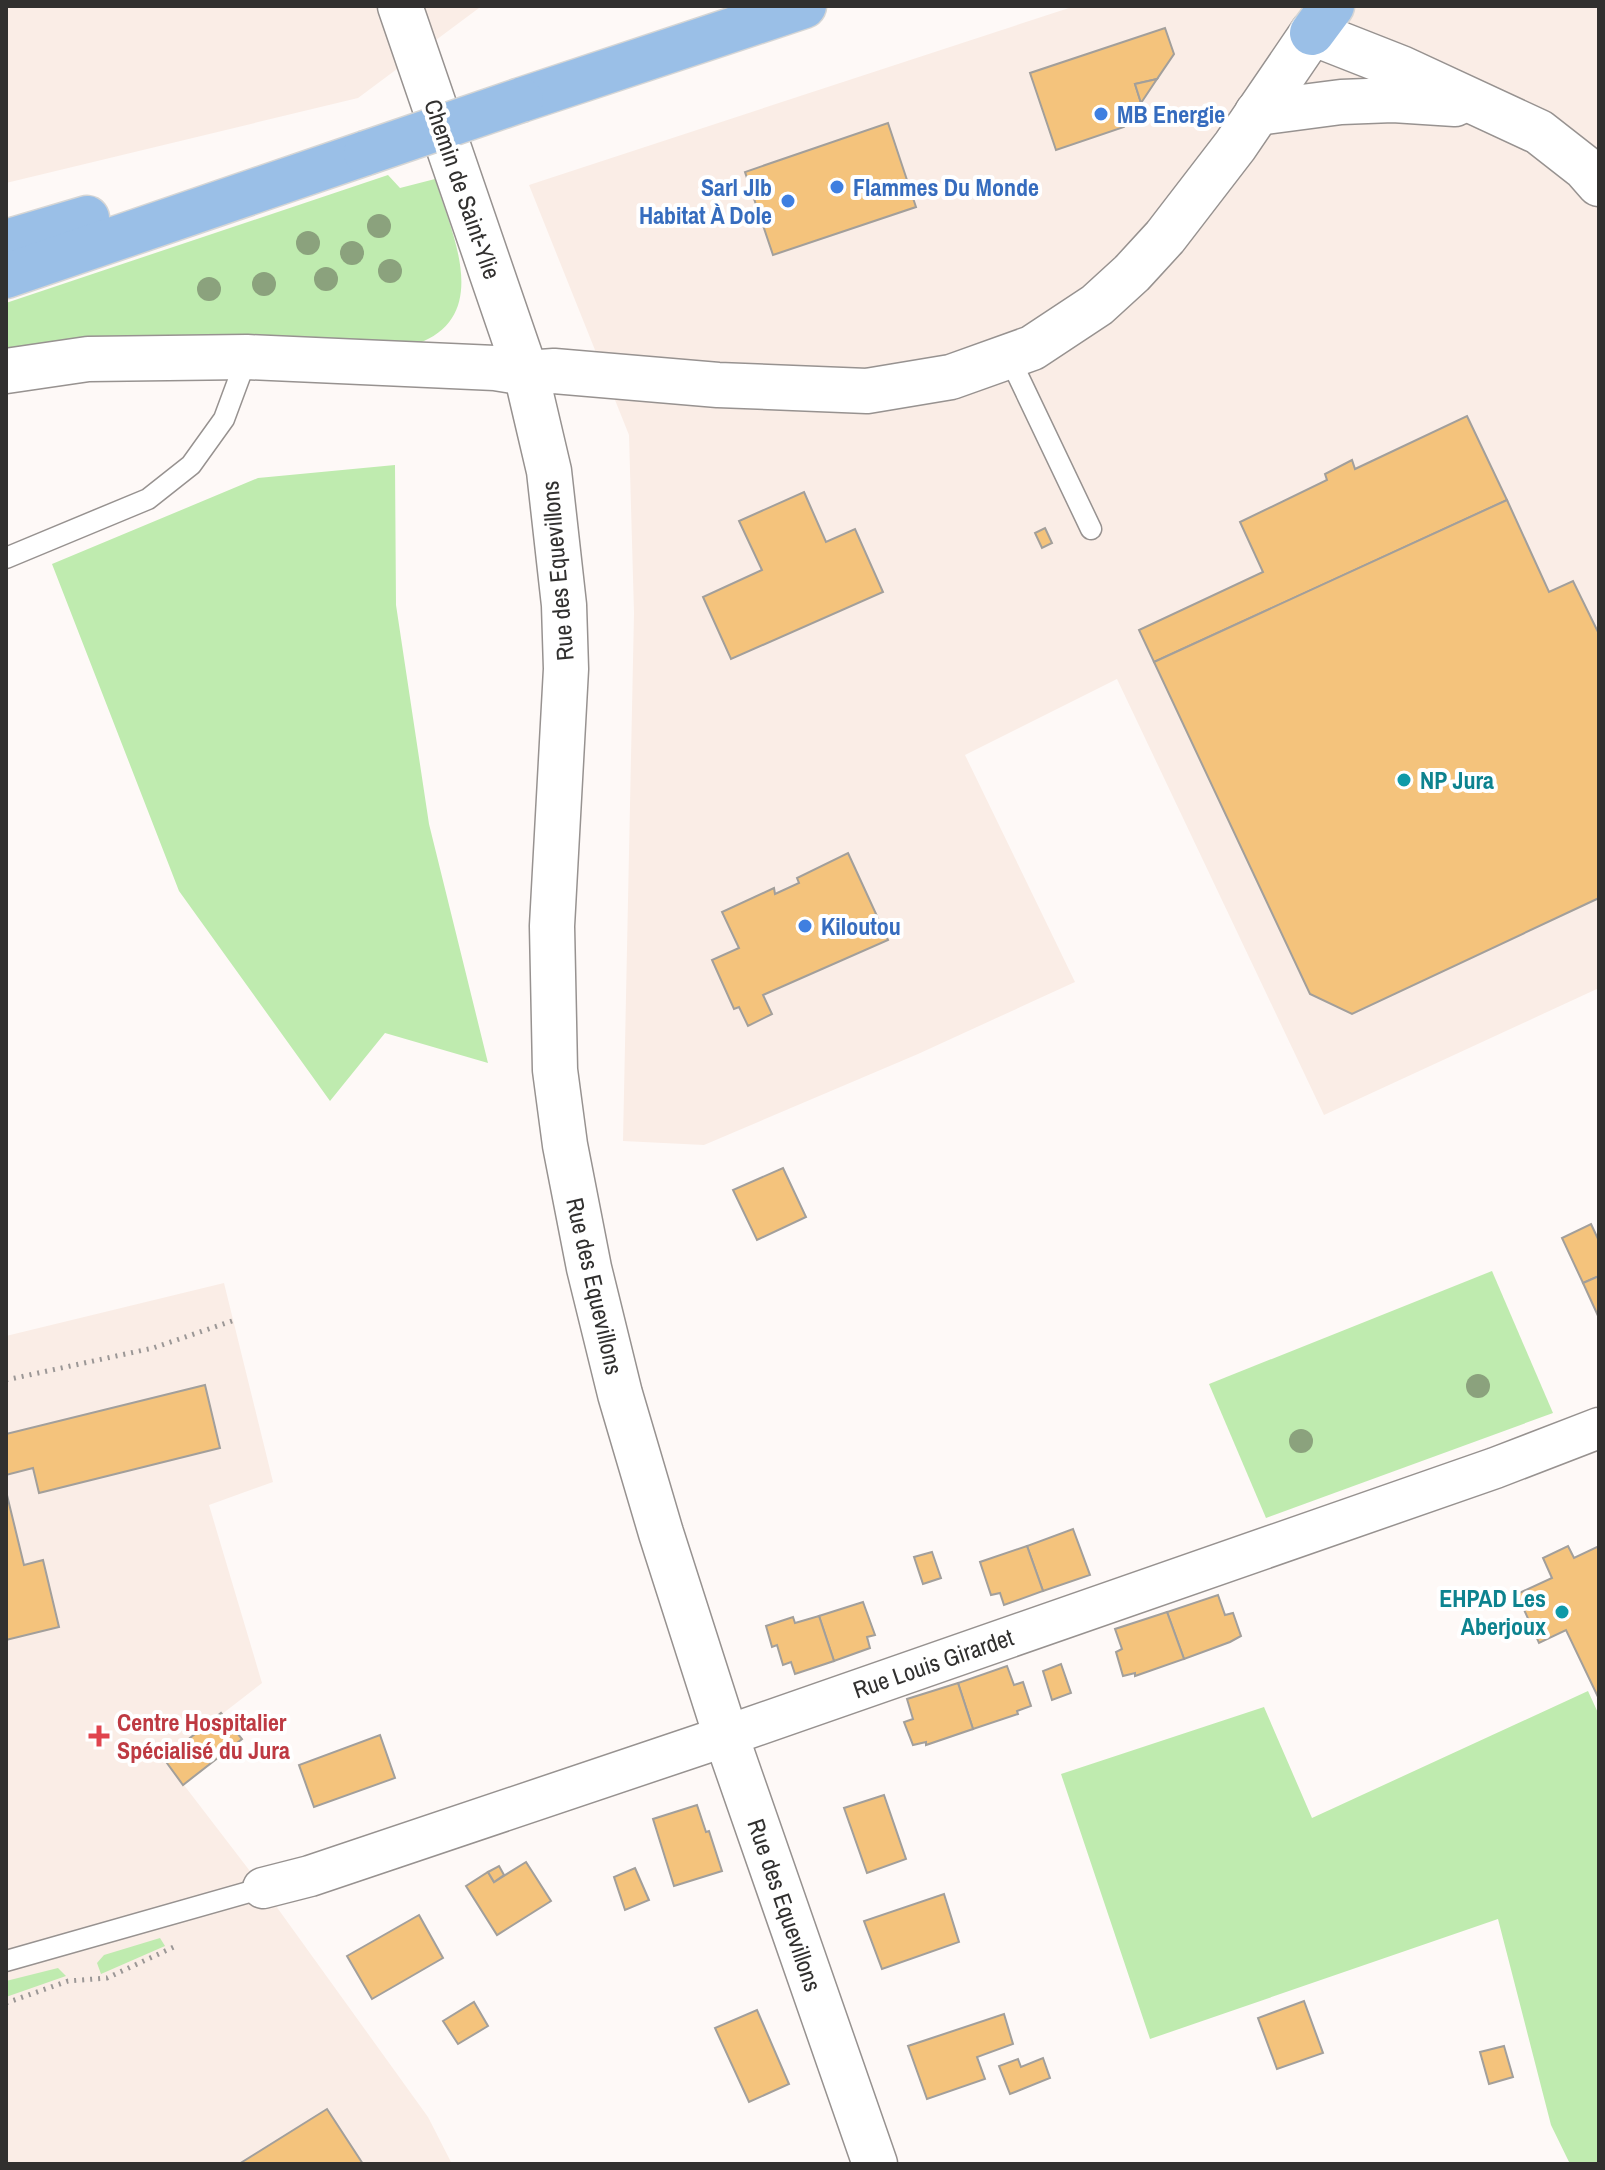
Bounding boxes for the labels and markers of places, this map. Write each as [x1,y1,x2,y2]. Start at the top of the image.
place label: MB Energie [1117,98,1225,130]
marker: MB Energie [1092,105,1110,123]
place label: Sarl Jlb Habitat À Dole [639,171,772,231]
place label: Flammes Du Monde [853,171,1039,203]
marker: Flammes Du Monde [828,178,846,196]
marker: Sarl Jlb Habitat À Dole [779,192,797,210]
place label: NP Jura [1420,764,1494,796]
marker: NP Jura [1395,771,1413,789]
place label: Kiloutou [821,910,901,942]
marker: Kiloutou [796,917,814,935]
place label: EHPAD Les Aberjoux [1439,1582,1546,1642]
marker: EHPAD Les Aberjoux [1553,1603,1571,1621]
place label: Centre Hospitalier Spécialisé du Jura [117,1706,290,1766]
marker: Centre Hospitalier Spécialisé du Jura [88,1725,110,1747]

